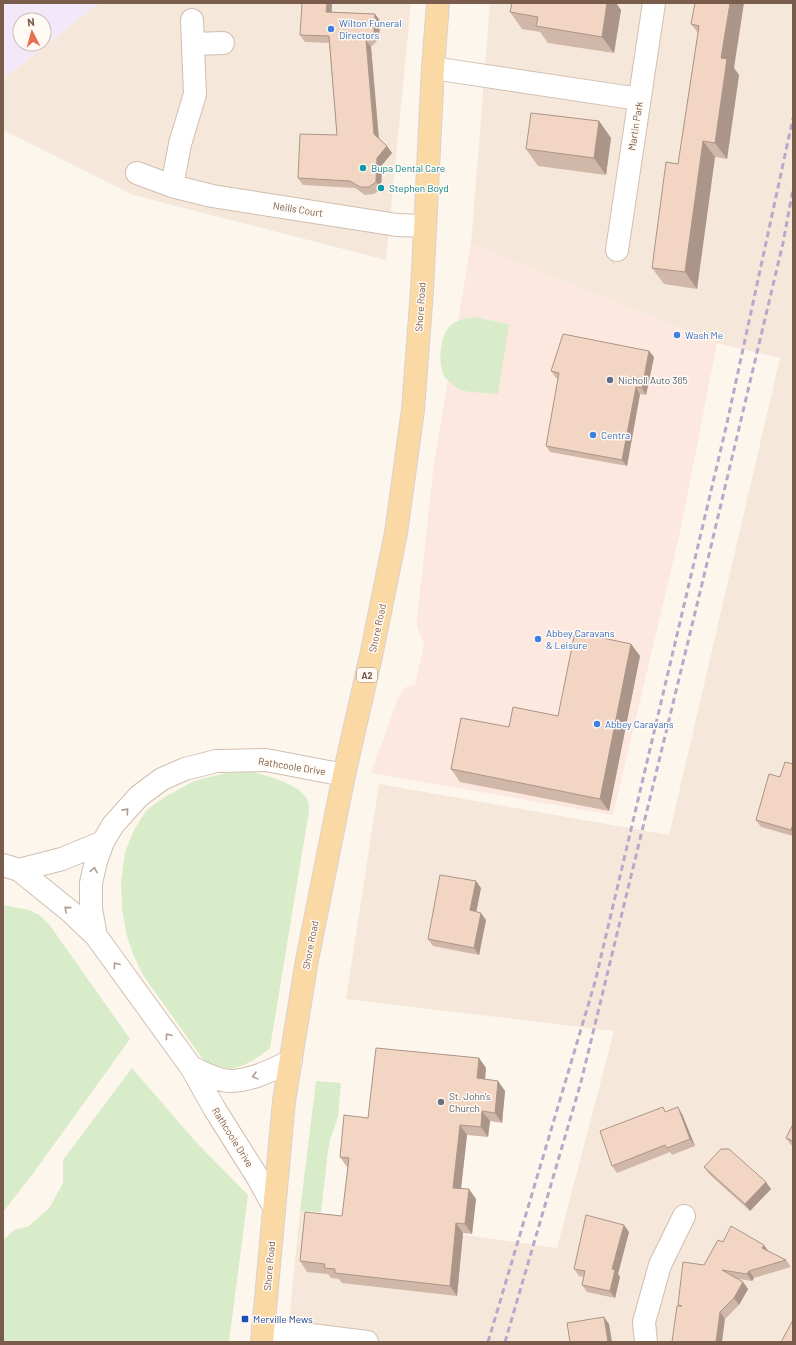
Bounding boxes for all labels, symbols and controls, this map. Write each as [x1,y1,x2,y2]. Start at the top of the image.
north arrow [12,12,52,52]
text: N [27,15,35,28]
place label: Wilton Funeral Directors [339,17,402,41]
marker: Wilton Funeral Directors [326,24,336,34]
street label: Martin Park [625,101,645,151]
place label: Bupa Dental Care [371,162,445,174]
marker: Bupa Dental Care [358,163,368,173]
place label: Stephen Boyd [389,182,449,194]
marker: Stephen Boyd [376,183,386,193]
street label: Neills Court [272,199,324,219]
street label: Shore Road [412,282,428,332]
place label: Wash Me [685,329,723,341]
marker: Wash Me [672,330,682,340]
place label: Nicholl Auto 365 [618,374,688,386]
marker: Nicholl Auto 365 [605,375,615,385]
place label: Centra [601,429,630,441]
marker: Centra [588,430,598,440]
street label: Shore Road [366,602,388,654]
place label: Abbey Caravans & Leisure [546,627,615,651]
marker: Abbey Caravans & Leisure [533,634,543,644]
road number: A2 [357,668,377,682]
place label: Abbey Caravans [605,718,674,730]
marker: Abbey Caravans [592,719,602,729]
street label: Rathcoole Drive [257,755,327,777]
one-way arrow [121,808,128,815]
one-way arrow [89,866,98,873]
one-way arrow [65,907,72,914]
street label: Shore Road [299,919,321,971]
one-way arrow [113,962,121,969]
one-way arrow [166,1033,173,1040]
one-way arrow [252,1071,259,1080]
place label: St. John's Church [449,1090,491,1114]
marker: St. John's Church [436,1097,446,1107]
street label: Rathcoole Drive [210,1105,256,1169]
street label: Shore Road [261,1241,277,1291]
place label: Merville Mews [253,1313,313,1325]
marker: Merville Mews [240,1314,250,1324]

